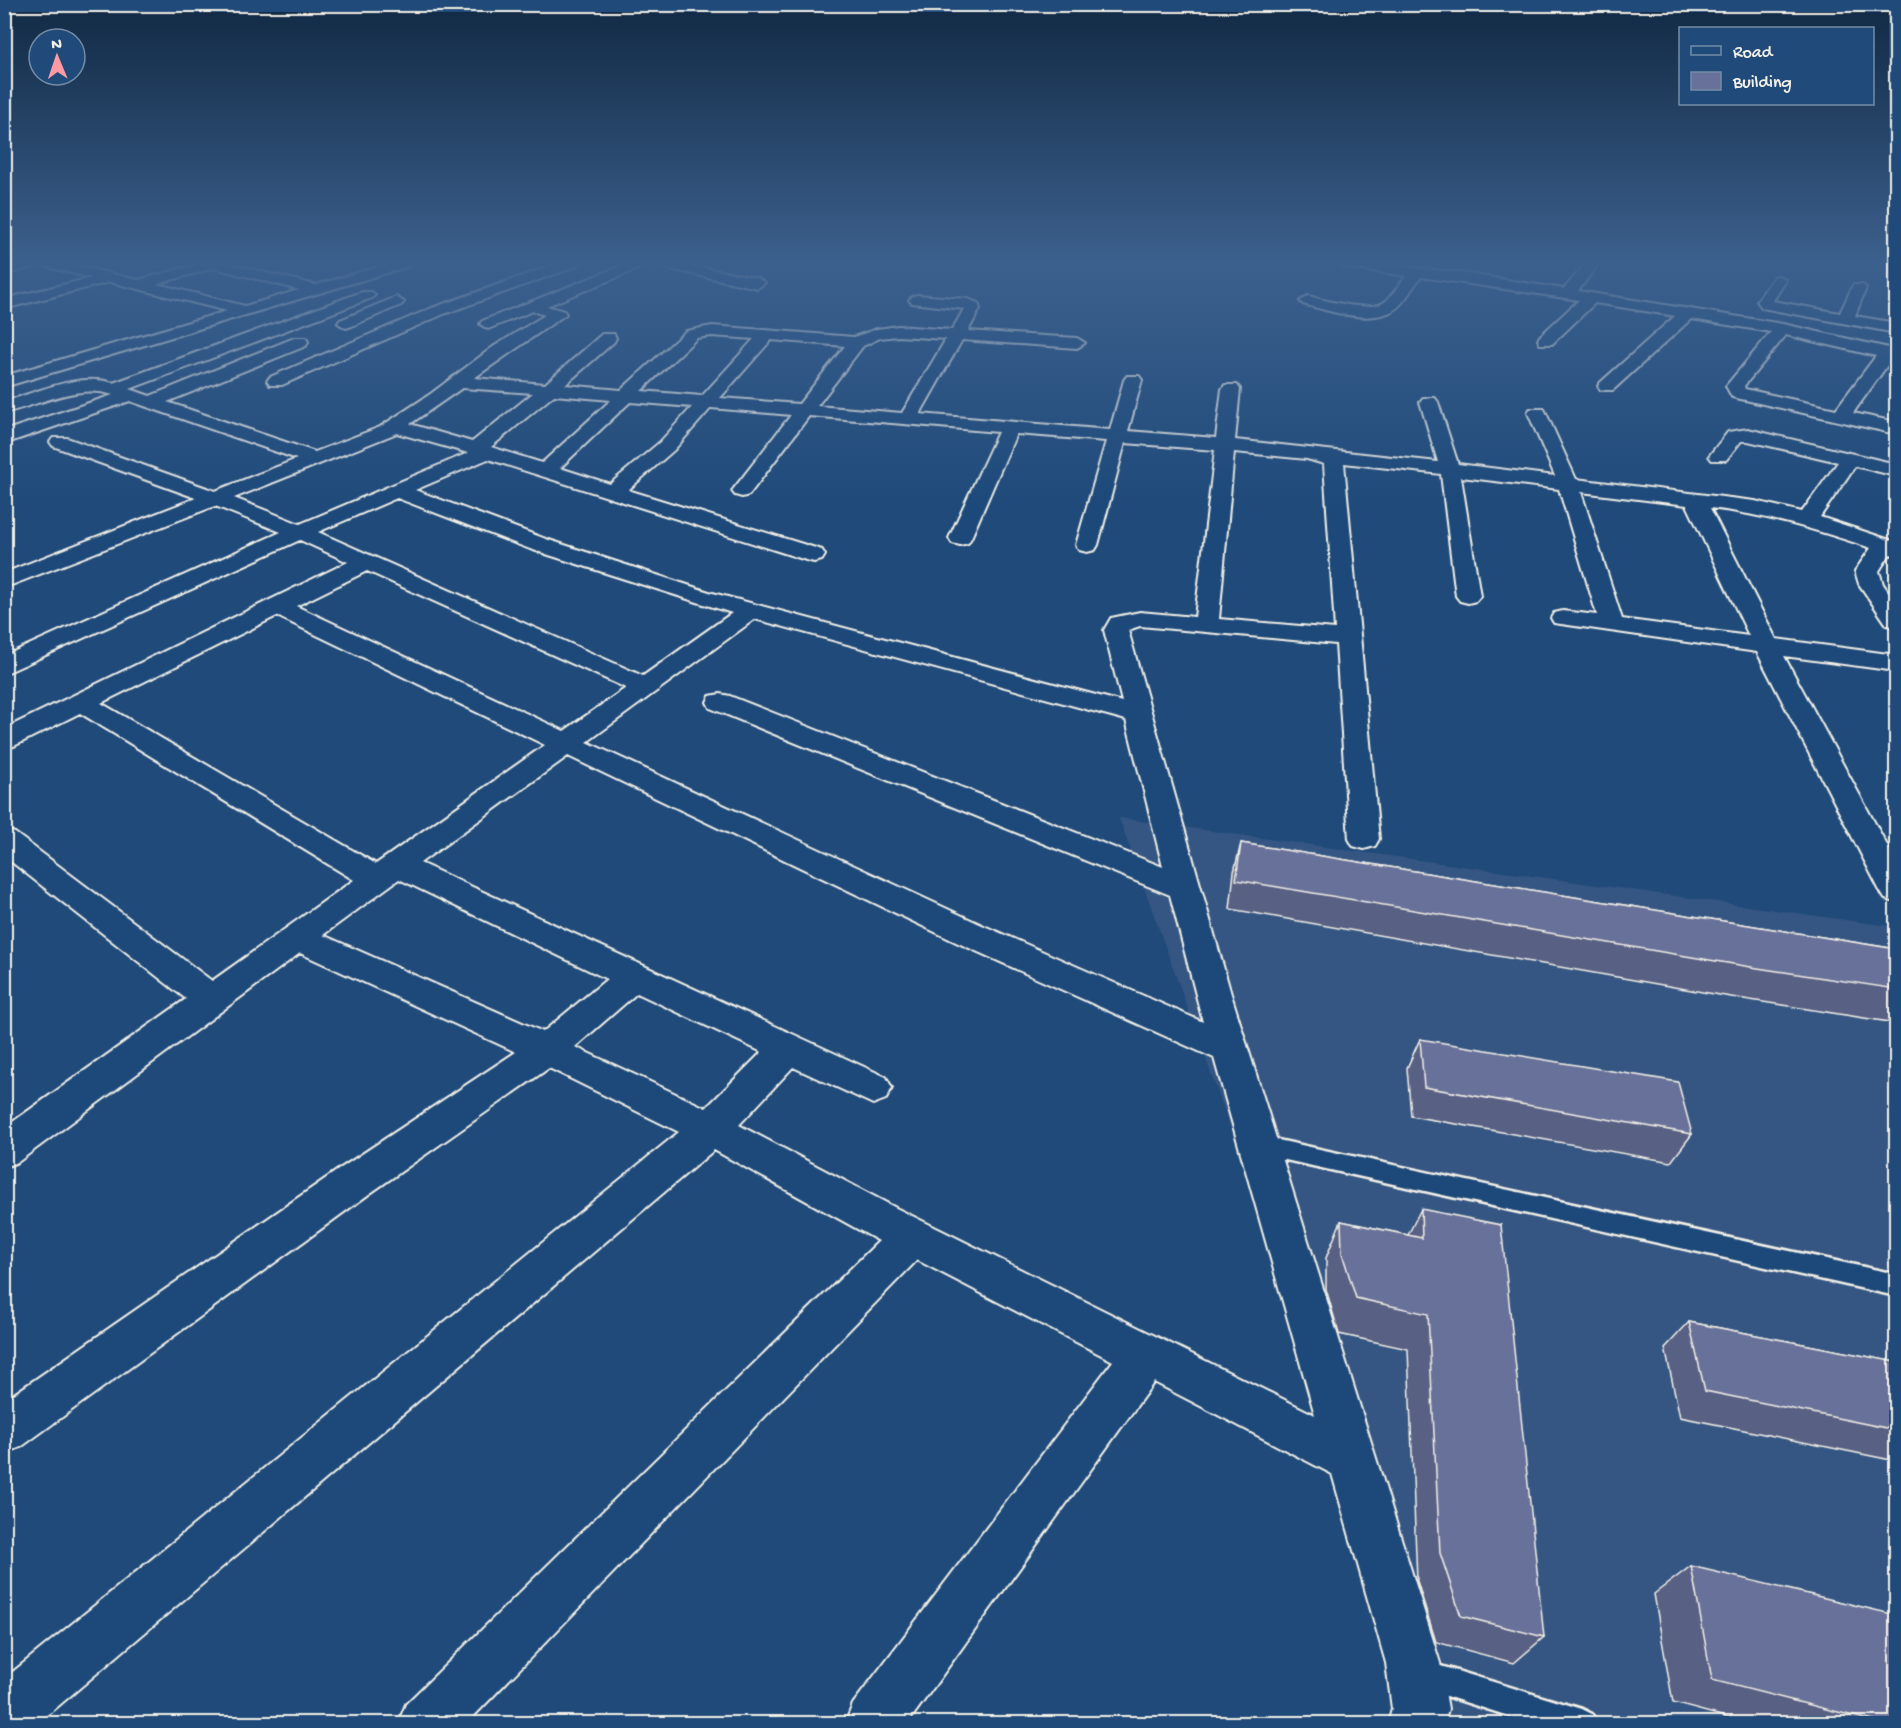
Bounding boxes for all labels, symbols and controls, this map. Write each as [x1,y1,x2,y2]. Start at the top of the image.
north arrow [27,27,87,87]
legend [1679,27,1874,105]
text: N [51,36,63,55]
text: Road [1733,43,1774,64]
text: Building [1732,73,1792,94]

